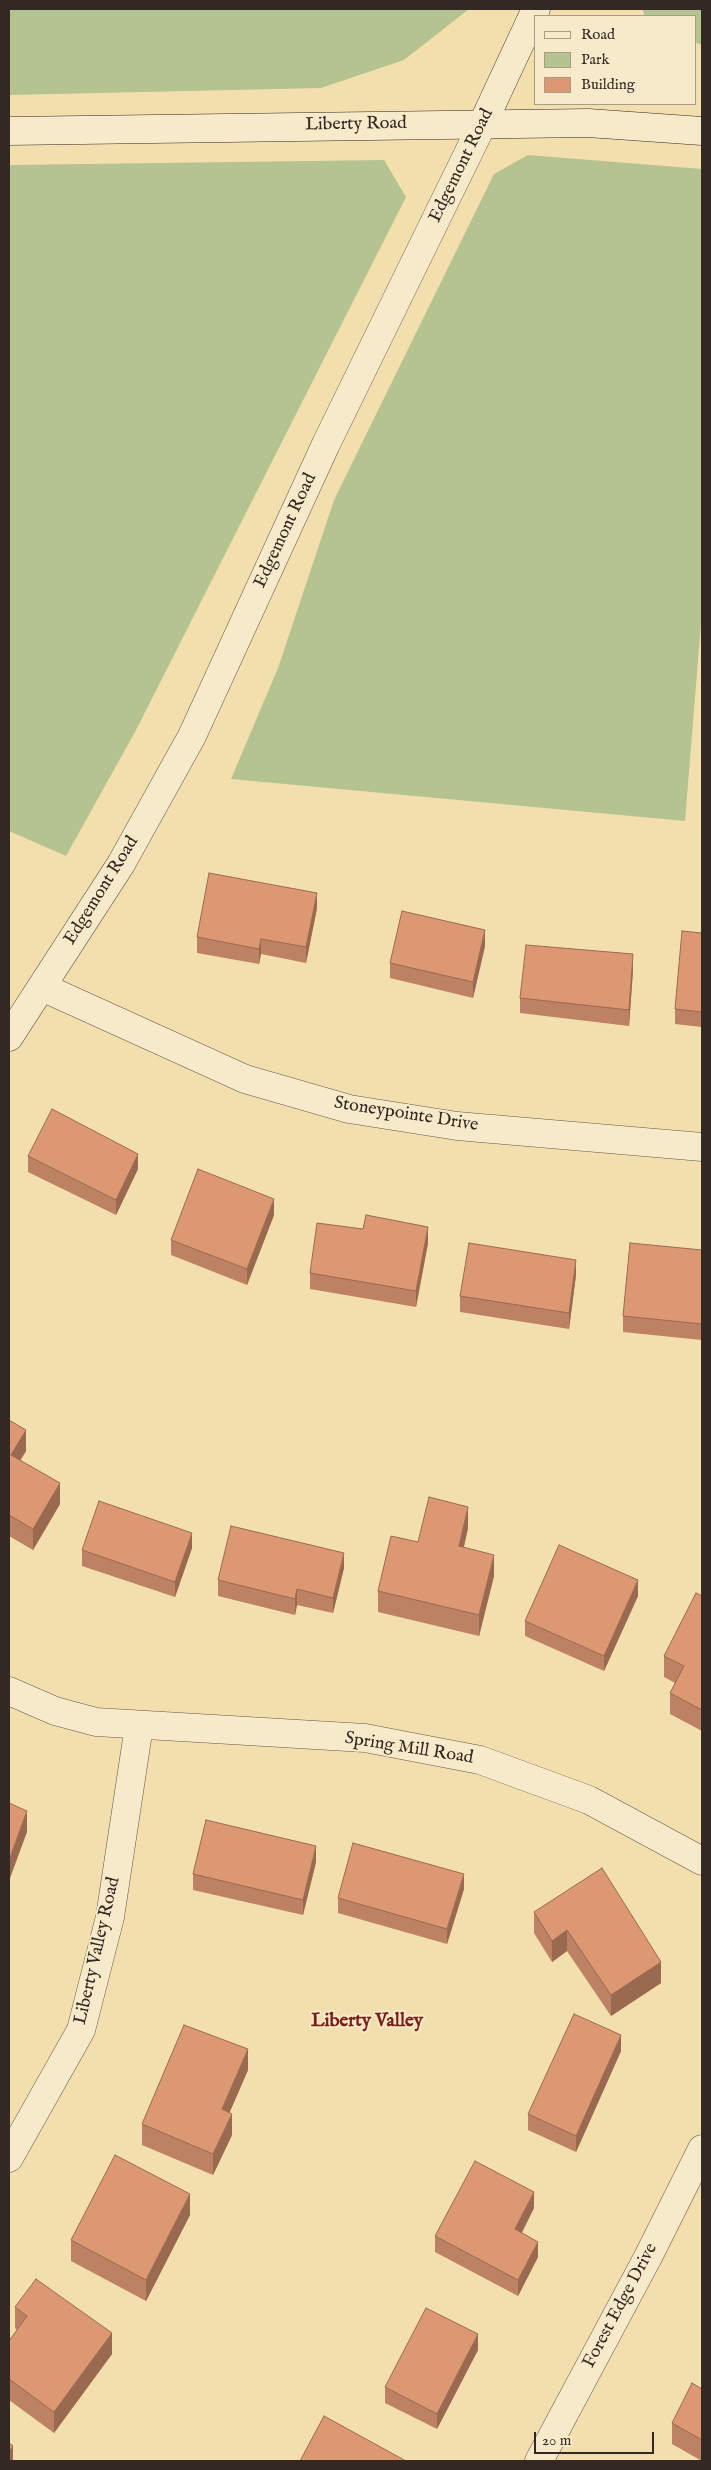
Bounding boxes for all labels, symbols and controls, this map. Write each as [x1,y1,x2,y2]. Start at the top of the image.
legend [534,15,696,105]
text: Road [581,25,615,44]
text: Park [581,50,610,69]
text: Building [581,75,635,94]
street label: Edgemont Road [425,106,499,226]
street label: Liberty Road [305,113,407,137]
street label: Edgemont Road [250,470,322,592]
street label: Edgemont Road [60,833,144,949]
street label: Stoneypointe Drive [332,1093,480,1137]
street label: Spring Mill Road [343,1728,475,1770]
street label: Liberty Valley Road [71,1875,125,2027]
district label: Liberty Valley [311,2011,423,2033]
street label: Forest Edge Drive [579,2240,663,2372]
scale bar [536,2422,656,2454]
text: 20 m [542,2431,571,2450]

